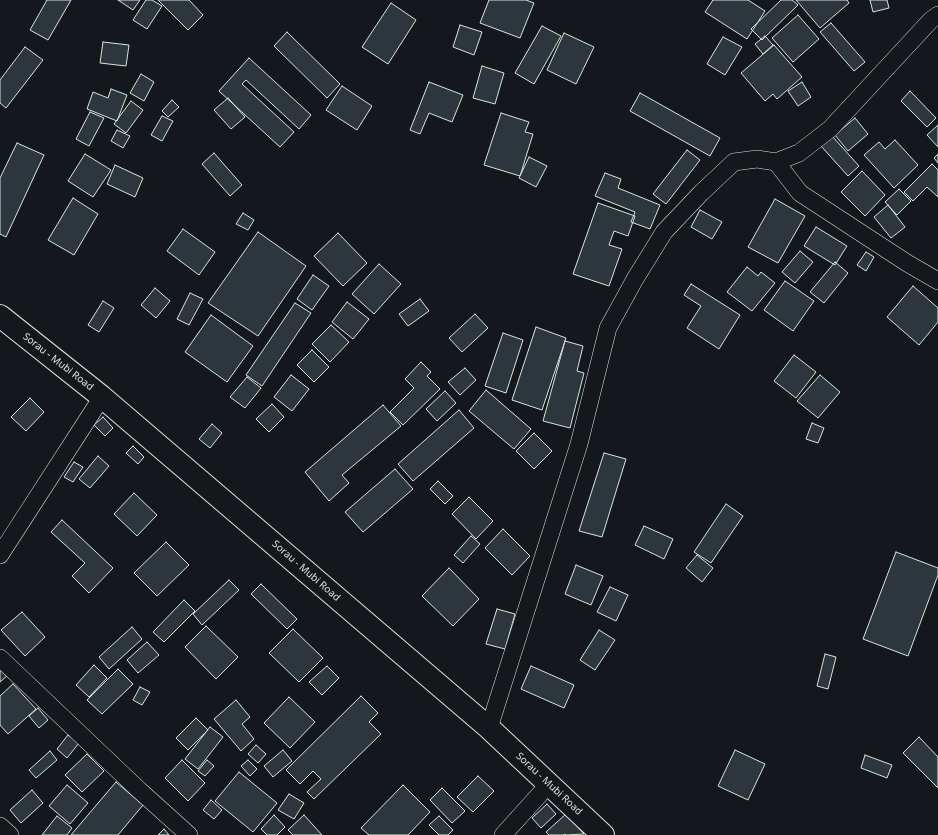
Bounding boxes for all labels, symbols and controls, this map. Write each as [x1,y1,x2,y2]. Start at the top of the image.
street label: Sorau - Mubi Road [20,331,96,393]
street label: Sorau - Mubi Road [270,538,342,604]
street label: Sorau - Mubi Road [513,750,585,818]

